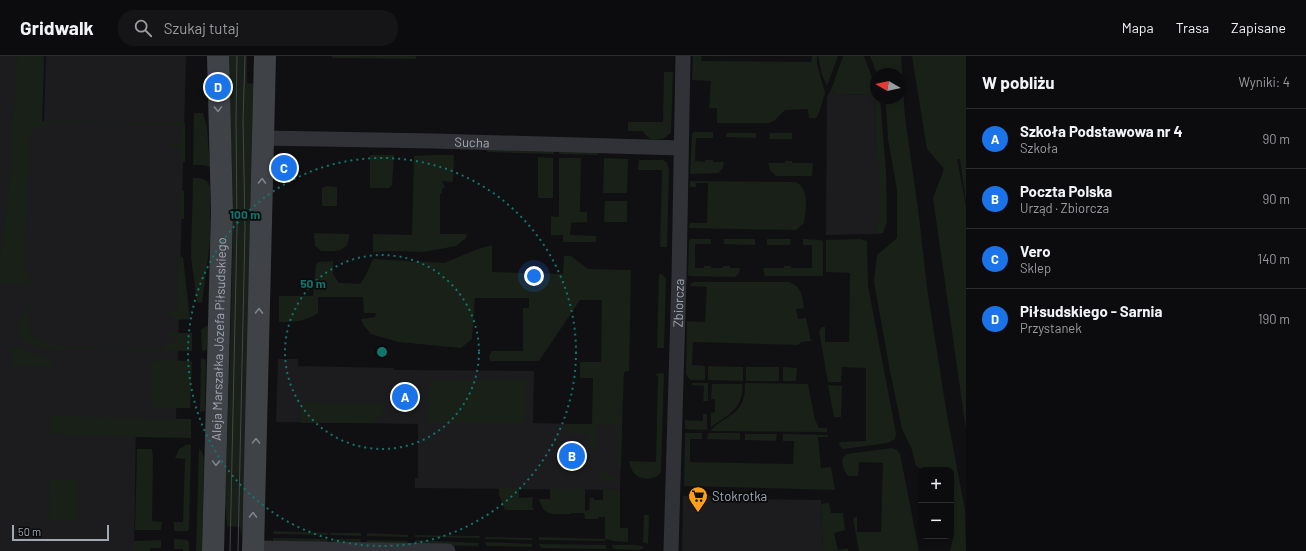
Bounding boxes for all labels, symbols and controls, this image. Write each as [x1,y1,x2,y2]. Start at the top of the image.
search box [118,10,398,46]
text: Gridwalk [20,16,94,39]
icon: search [132,17,154,39]
text: Szukaj tutaj [164,19,239,37]
text: Mapa [1122,19,1154,36]
text: Trasa [1176,19,1209,36]
text: Zapisane [1231,19,1286,36]
north arrow [870,68,906,104]
pin: D [205,72,231,102]
text: W pobliżu [982,72,1055,92]
text: Wyniki: 4 [1238,74,1290,90]
one-way arrow [214,106,223,112]
text: Szkoła Podstawowa nr 4 [1020,122,1183,140]
text: A [991,131,999,147]
text: 90 m [1263,131,1290,147]
street label: Sucha [454,134,490,151]
text: Szkoła [1020,140,1058,156]
pin: C [271,153,297,183]
one-way arrow [258,178,266,184]
text: Poczta Polska [1020,182,1112,200]
text: B [991,191,999,207]
text: 90 m [1263,191,1290,207]
text: Urząd · Zbiorcza [1020,200,1109,216]
text: 100 m [230,207,260,221]
street label: Aleja Marszałka Józefa Piłsudskiego [208,237,229,441]
text: Vero [1020,242,1051,260]
text: C [991,251,999,267]
text: 140 m [1258,251,1290,267]
text: Sklep [1020,260,1051,276]
your location [524,266,544,286]
text: 50 m [300,276,326,290]
street label: Zbiorcza [670,279,687,328]
text: Piłsudskiego - Sarnia [1020,302,1162,320]
one-way arrow [255,308,263,314]
text: D [991,311,999,327]
text: 190 m [1258,311,1290,327]
text: Przystanek [1020,320,1082,336]
centre of rings [375,345,389,359]
pin: A [392,382,418,412]
one-way arrow [252,438,260,444]
pin: B [559,441,585,471]
one-way arrow [212,460,220,466]
map controls [918,467,954,539]
button: + [918,467,954,503]
supermarket icon: Stokrotka [687,485,709,513]
place label: Stokrotka [712,488,767,504]
button: − [918,503,954,539]
one-way arrow [249,512,257,518]
scale bar [12,523,109,542]
text: 50 m [18,525,41,538]

